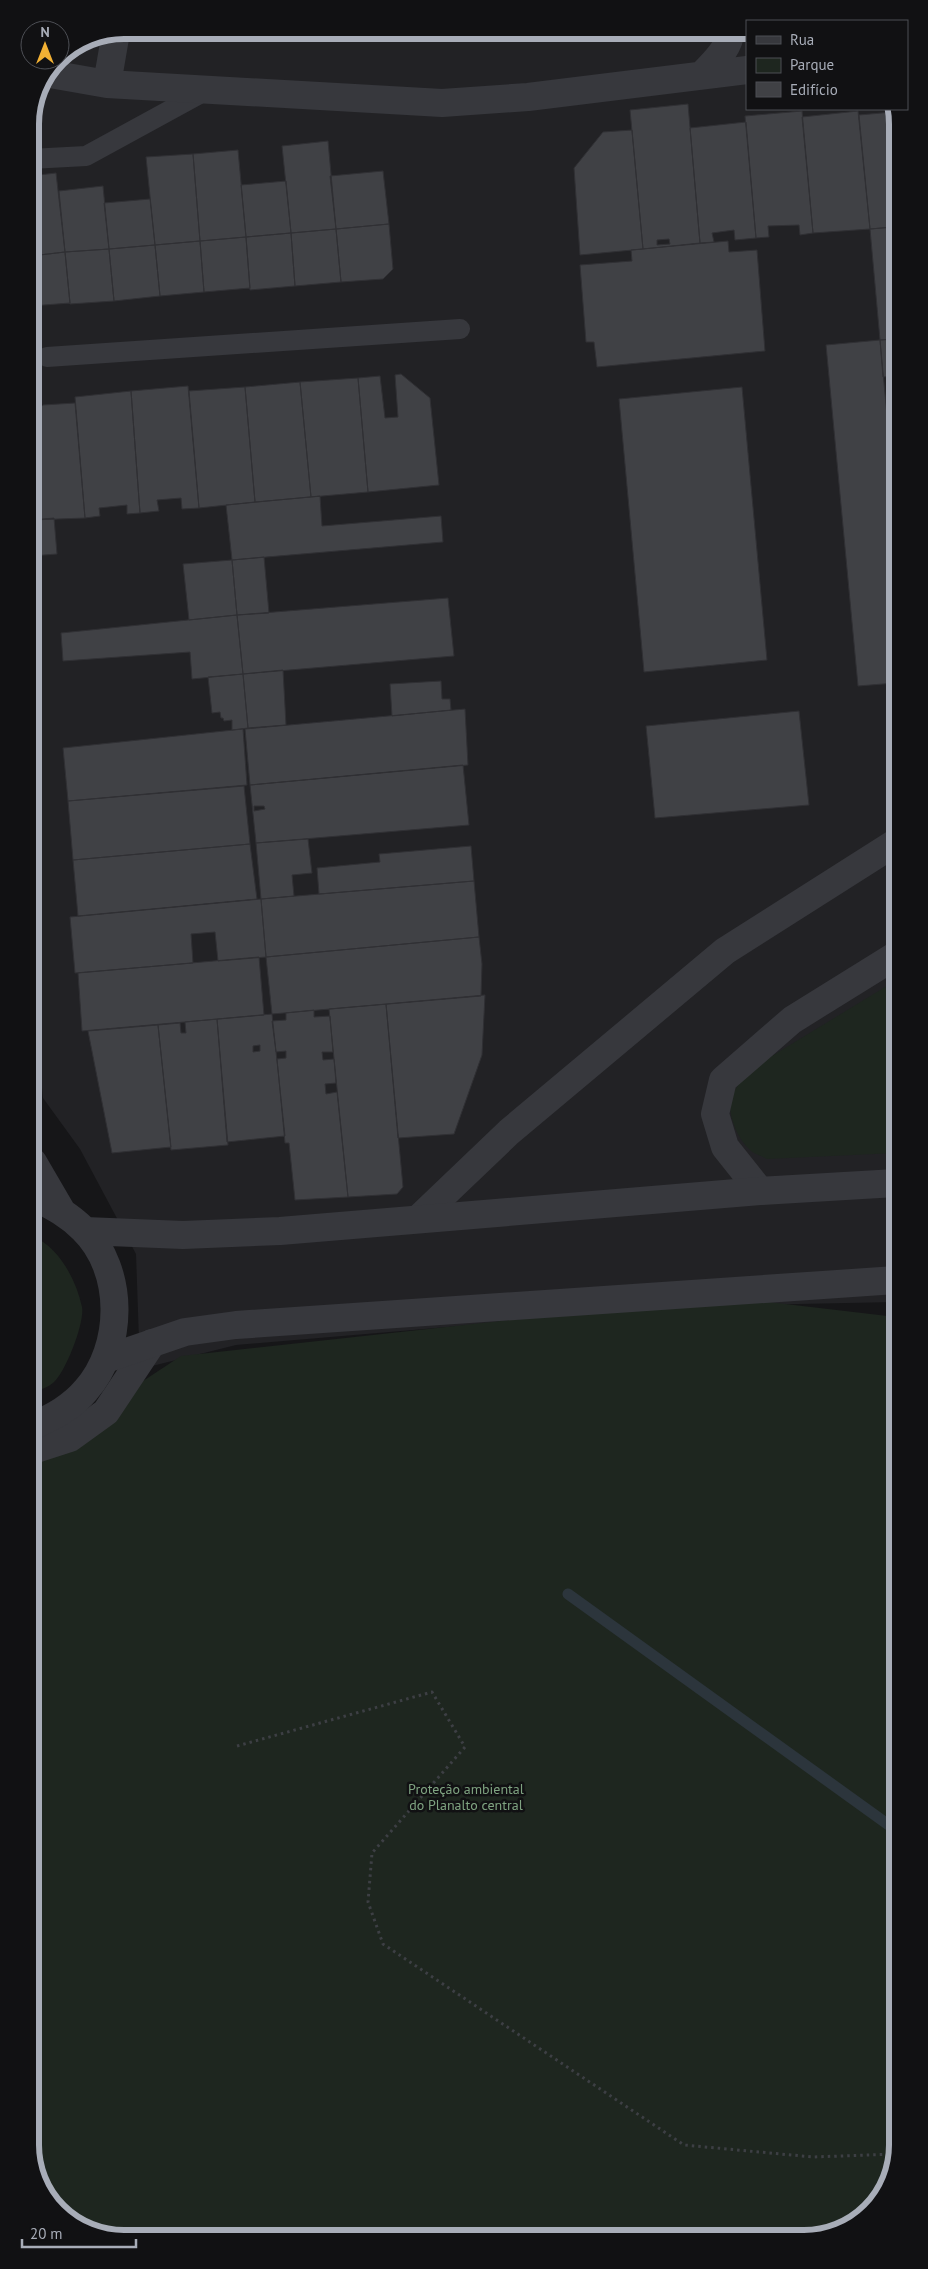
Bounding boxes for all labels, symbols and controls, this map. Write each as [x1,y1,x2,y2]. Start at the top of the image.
north arrow [20,20,70,70]
legend [746,20,908,110]
text: N [40,23,50,41]
text: Rua [790,30,814,49]
text: Parque [790,55,834,74]
text: Edifício [790,80,838,99]
park label: Proteção ambiental do Planalto central [408,1780,524,1814]
scale bar [22,2216,136,2248]
text: 20 m [30,2224,63,2243]

